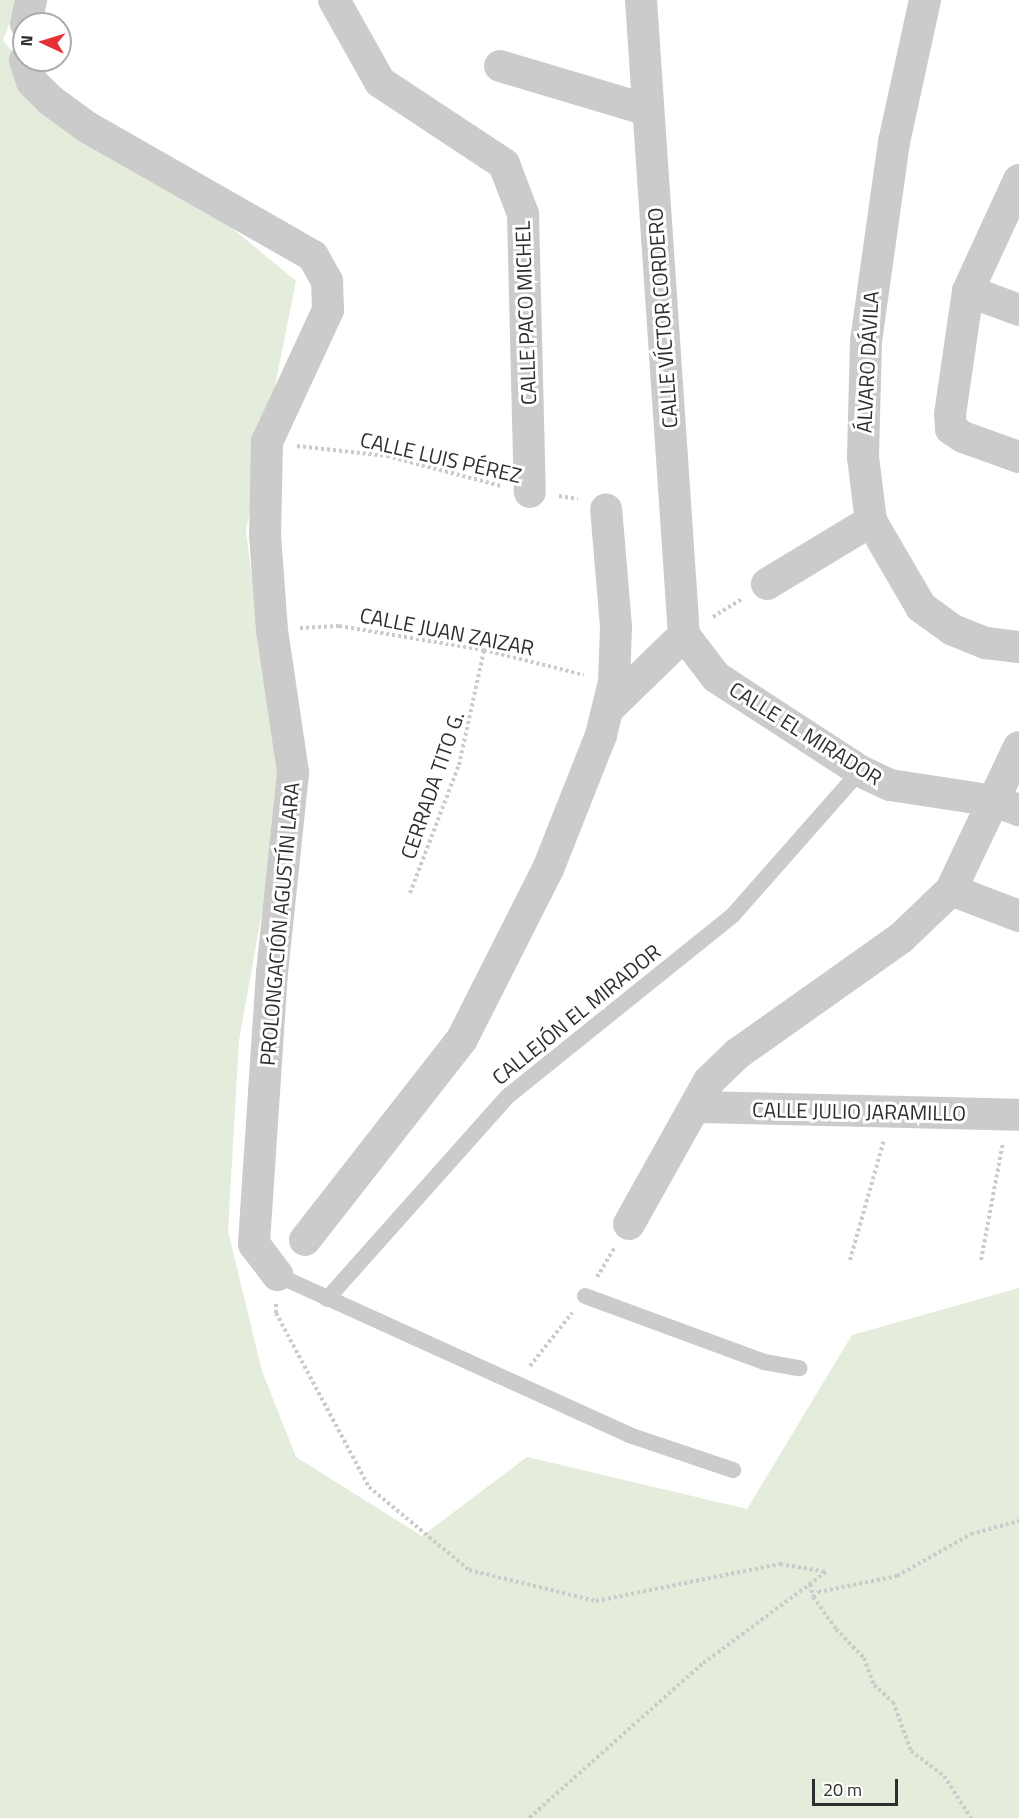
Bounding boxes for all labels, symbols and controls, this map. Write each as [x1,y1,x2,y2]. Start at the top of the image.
north arrow [12,12,72,72]
text: N [14,35,38,47]
street label: CALLE VÍCTOR CORDERO [642,207,682,429]
street label: CALLE PACO MICHEL [509,221,541,405]
street label: ÁLVARO DÁVILA [851,290,883,434]
street label: CALLE LUIS PÉREZ [358,426,524,488]
street label: CALLE JUAN ZAIZAR [358,602,536,660]
street label: CALLE EL MIRADOR [725,676,887,790]
street label: CERRADA TITO G. [395,708,469,862]
street label: PROLONGACIÓN AGUSTÍN LARA [254,781,304,1067]
street label: CALLEJÓN EL MIRADOR [487,938,665,1090]
street label: CALLE JULIO JARAMILLO [752,1097,966,1125]
scale bar [815,1767,900,1805]
text: 20 m [823,1776,862,1803]

